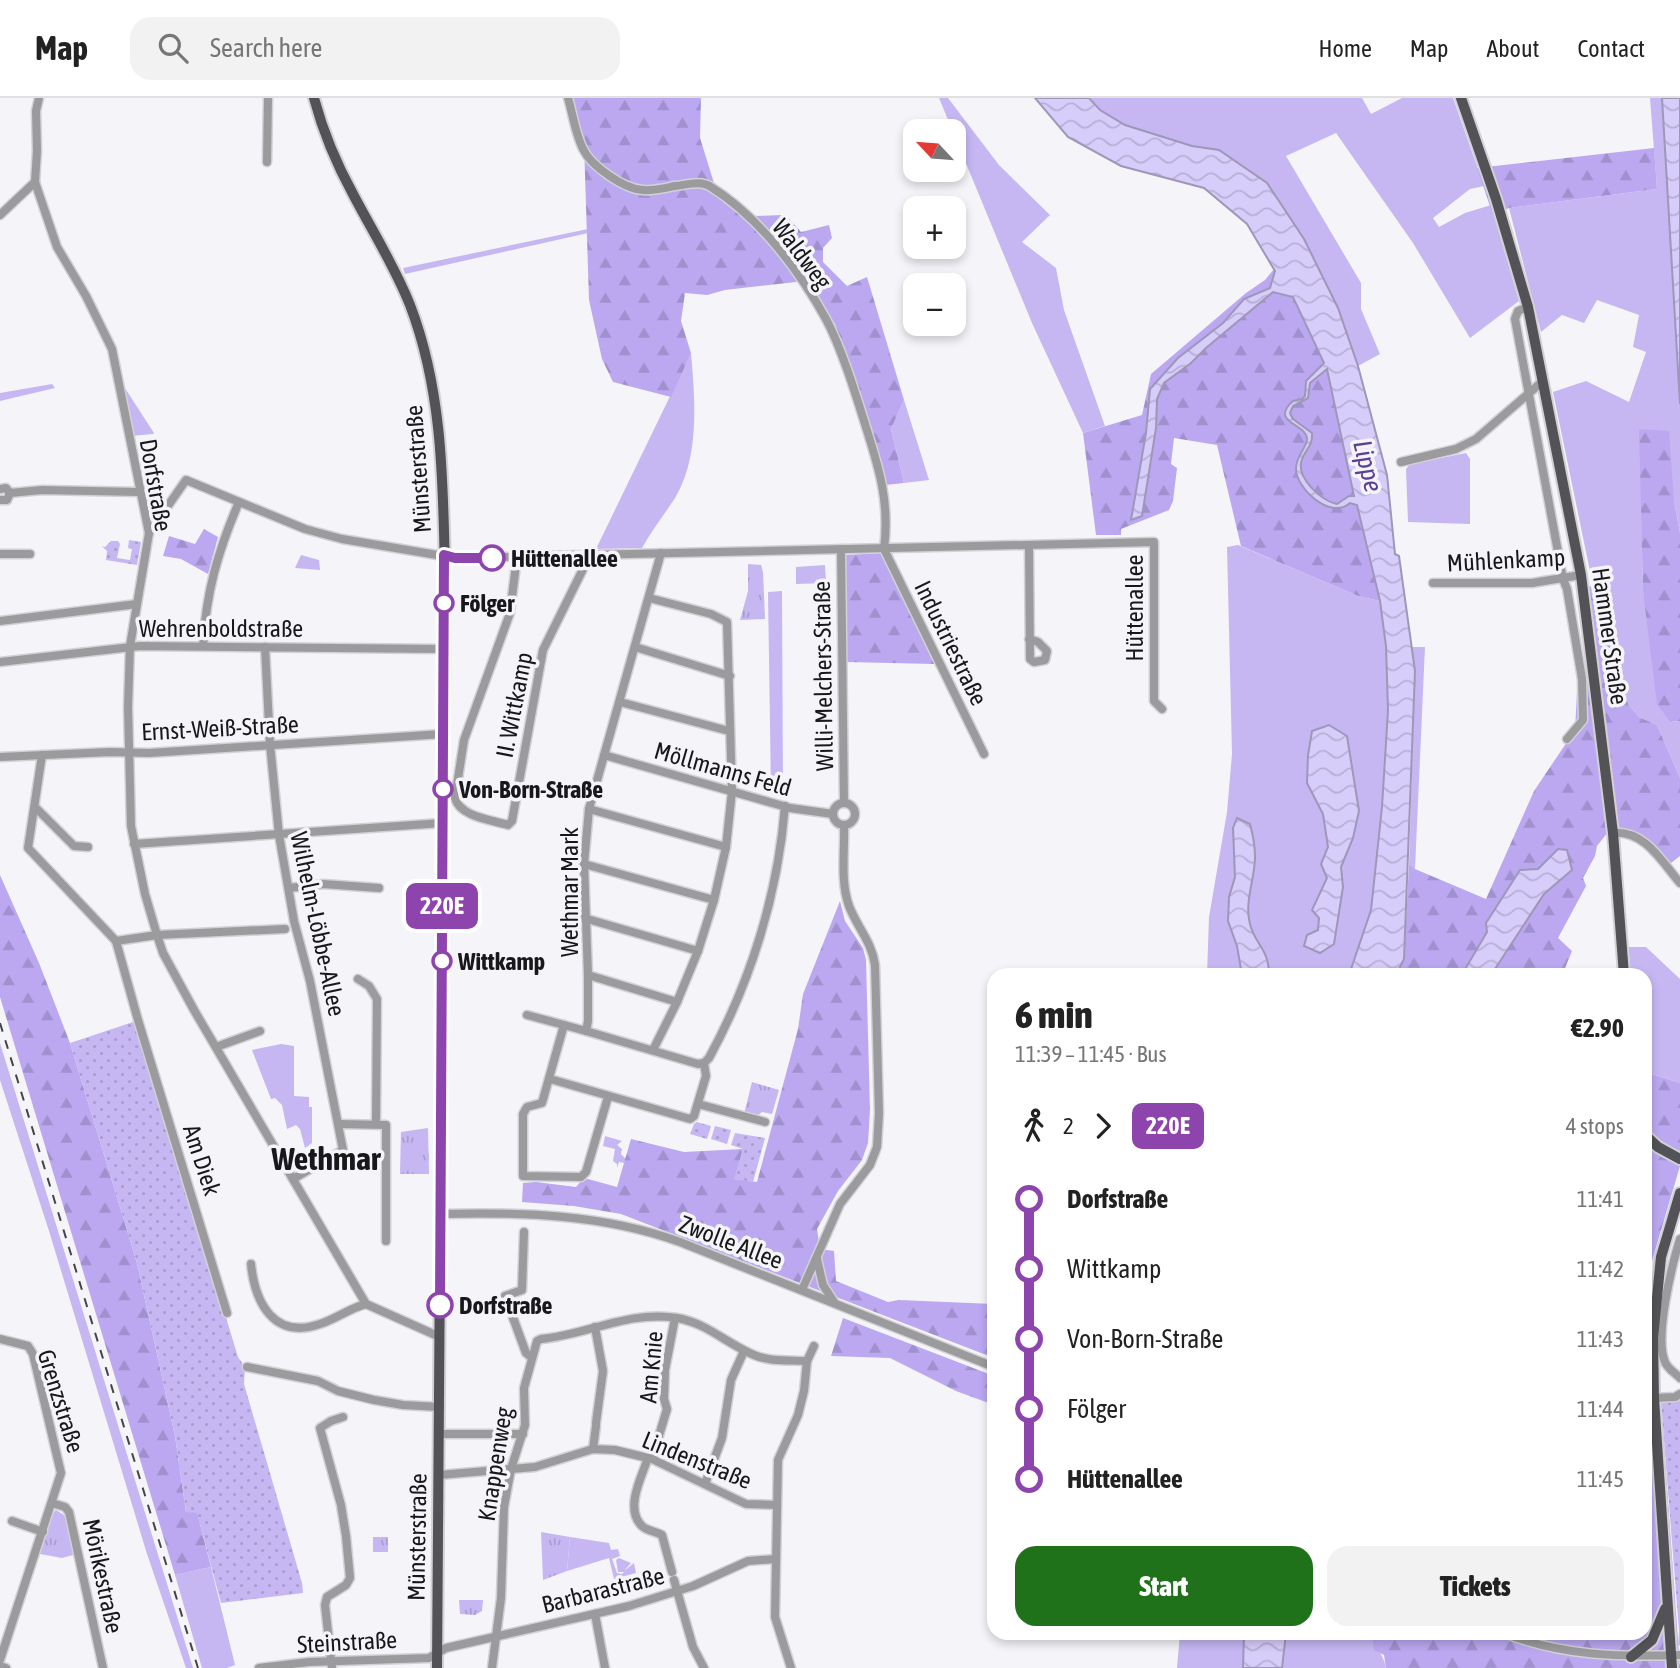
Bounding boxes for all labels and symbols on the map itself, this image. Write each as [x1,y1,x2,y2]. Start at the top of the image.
north arrow [903,119,966,182]
street label: Waldweg [767,214,837,295]
street label: Münsterstraße [400,404,436,534]
street label: Dorfstraße [135,437,177,533]
water label: Lippe [1347,437,1389,495]
street label: Mühlenkamp [1446,543,1566,577]
marker: Hüttenallee [479,545,505,571]
place label: Hüttenallee [511,545,618,572]
street label: Hüttenallee [1121,555,1148,661]
street label: Hammer Straße [1587,566,1633,706]
street label: Industriestraße [909,576,993,710]
street label: Willi-Melchers-Straße [808,581,838,771]
place label: Fölger [460,590,515,617]
marker: Fölger [434,593,454,613]
street label: Wehrenboldstraße [139,615,303,642]
street label: II. Wittkamp [491,650,537,760]
street label: Ernst-Weiß-Straße [141,710,299,746]
street label: Möllmanns Feld [651,737,795,801]
place label: Von-Born-Straße [458,776,603,803]
marker: Von-Born-Straße [433,779,453,799]
street label: Wethmar Mark [556,827,583,957]
street label: Wilhelm-Löbbe-Allee [285,829,351,1019]
line badge: 220E [393,883,491,929]
place label: Wittkamp [457,948,545,975]
marker: Wittkamp [432,951,452,971]
street label: Am Diek [178,1121,226,1199]
district label: Wethmar [271,1140,381,1177]
street label: Zwolle Allee [675,1210,787,1274]
marker: Dorfstraße [427,1292,453,1318]
place label: Dorfstraße [459,1292,553,1319]
street label: Am Knie [634,1330,668,1404]
street label: Grenzstraße [33,1346,89,1456]
street label: Knappenweg [473,1404,517,1523]
street label: Lindenstraße [638,1426,756,1494]
street label: Münsterstraße [402,1473,432,1601]
street label: Mörikestraße [78,1516,128,1636]
street label: Barbarastraße [539,1562,667,1618]
street label: Steinstraße [296,1626,398,1658]

